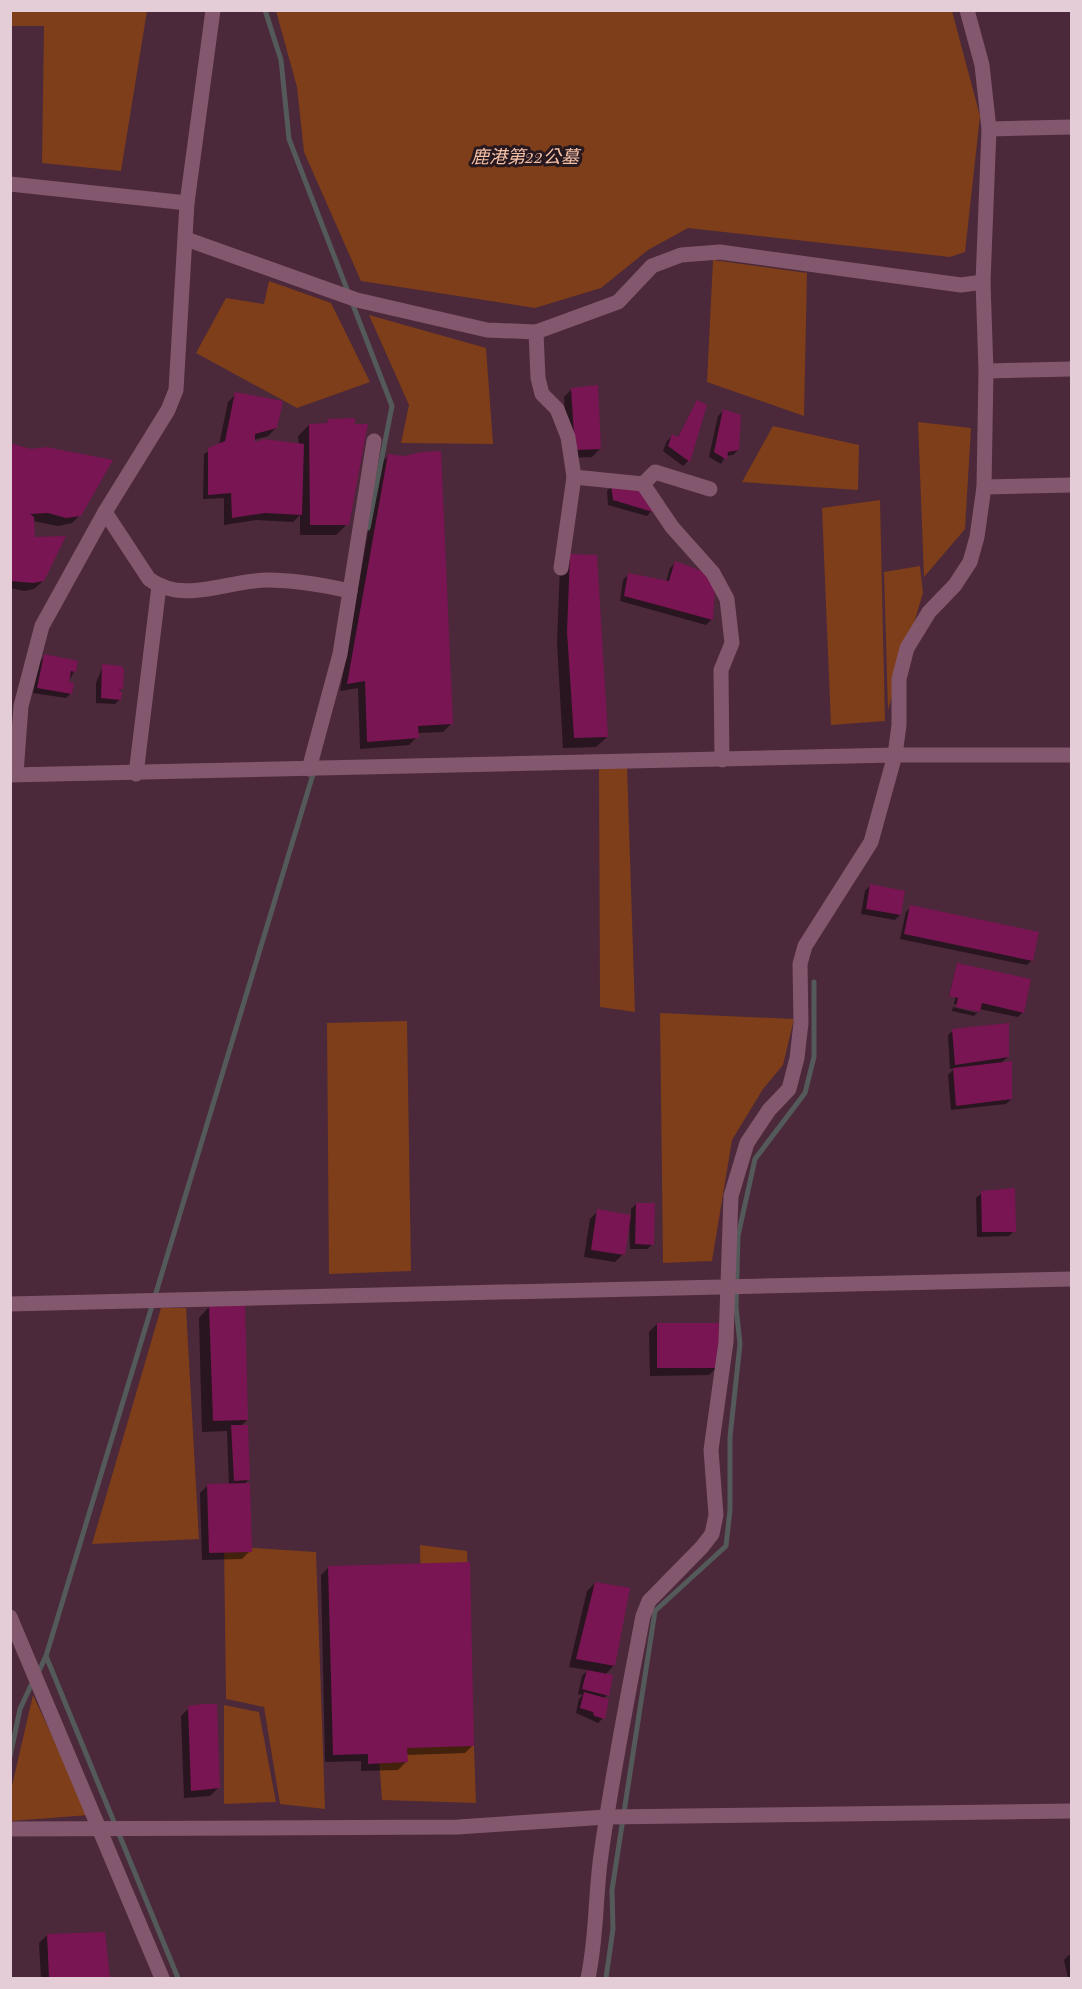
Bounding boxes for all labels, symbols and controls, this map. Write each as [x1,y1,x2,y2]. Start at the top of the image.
park label: 鹿港第22公墓 [471,144,582,168]

